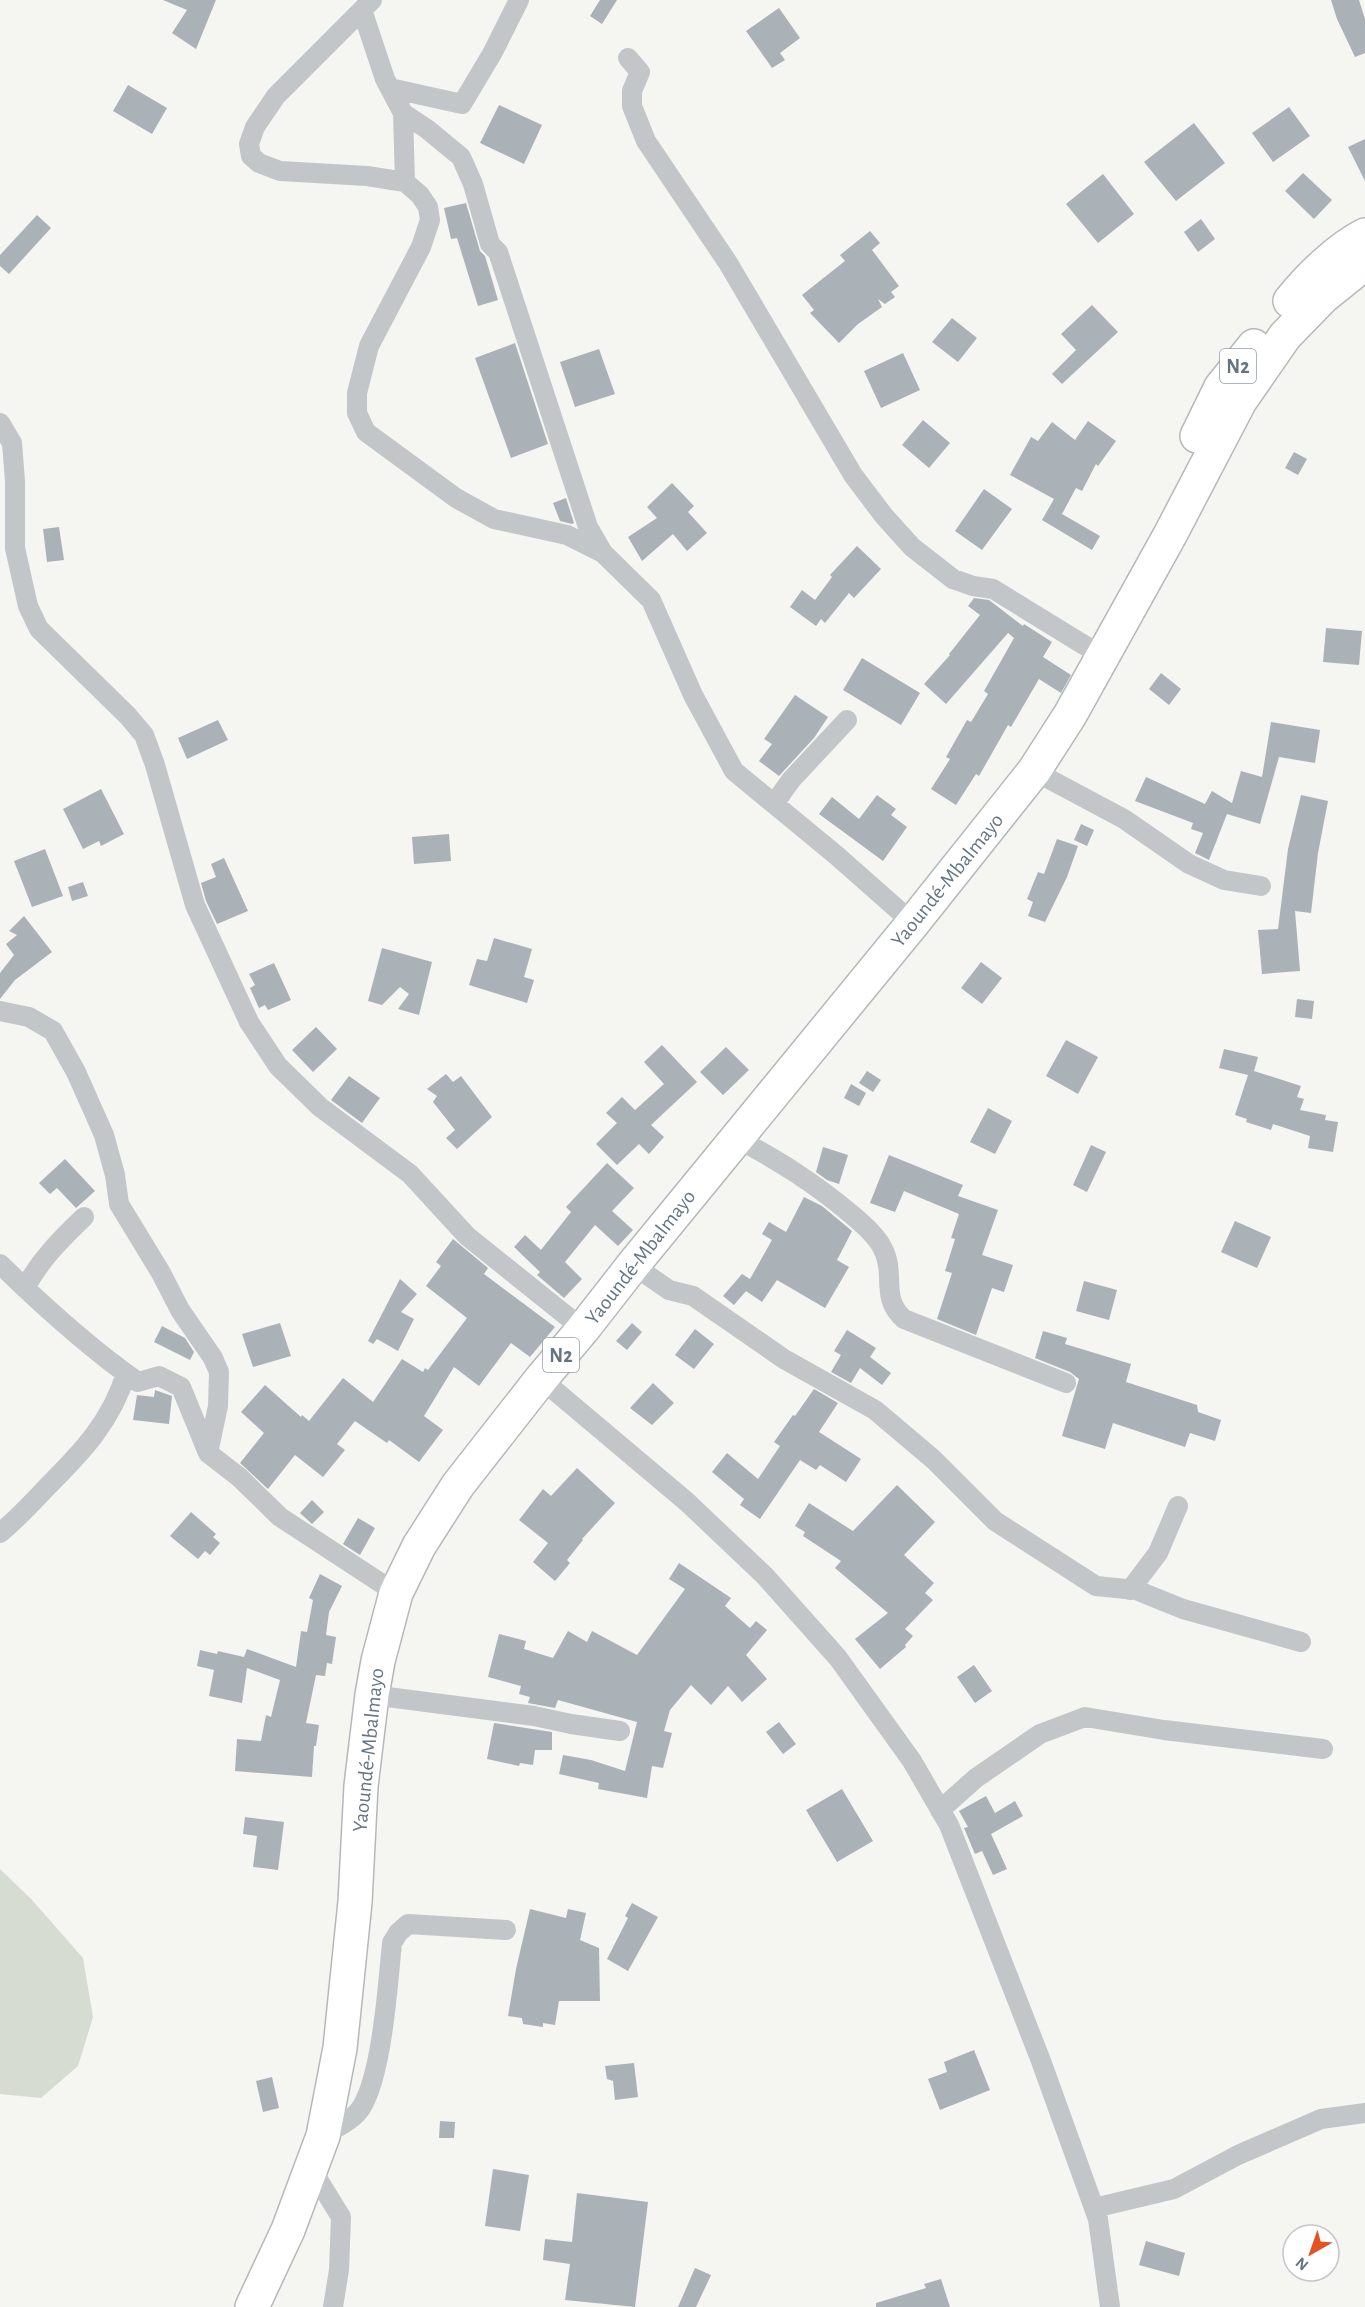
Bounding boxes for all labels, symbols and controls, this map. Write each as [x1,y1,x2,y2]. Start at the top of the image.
road number: N2 [1220,349,1256,383]
street label: Yaoundé-Mbalmayo [887,810,1007,951]
street label: Yaoundé-Mbalmayo [581,1186,699,1329]
road number: N2 [543,1338,579,1372]
street label: Yaoundé-Mbalmayo [349,1667,388,1833]
north arrow [1281,2223,1341,2283]
text: N [1293,2254,1311,2273]

